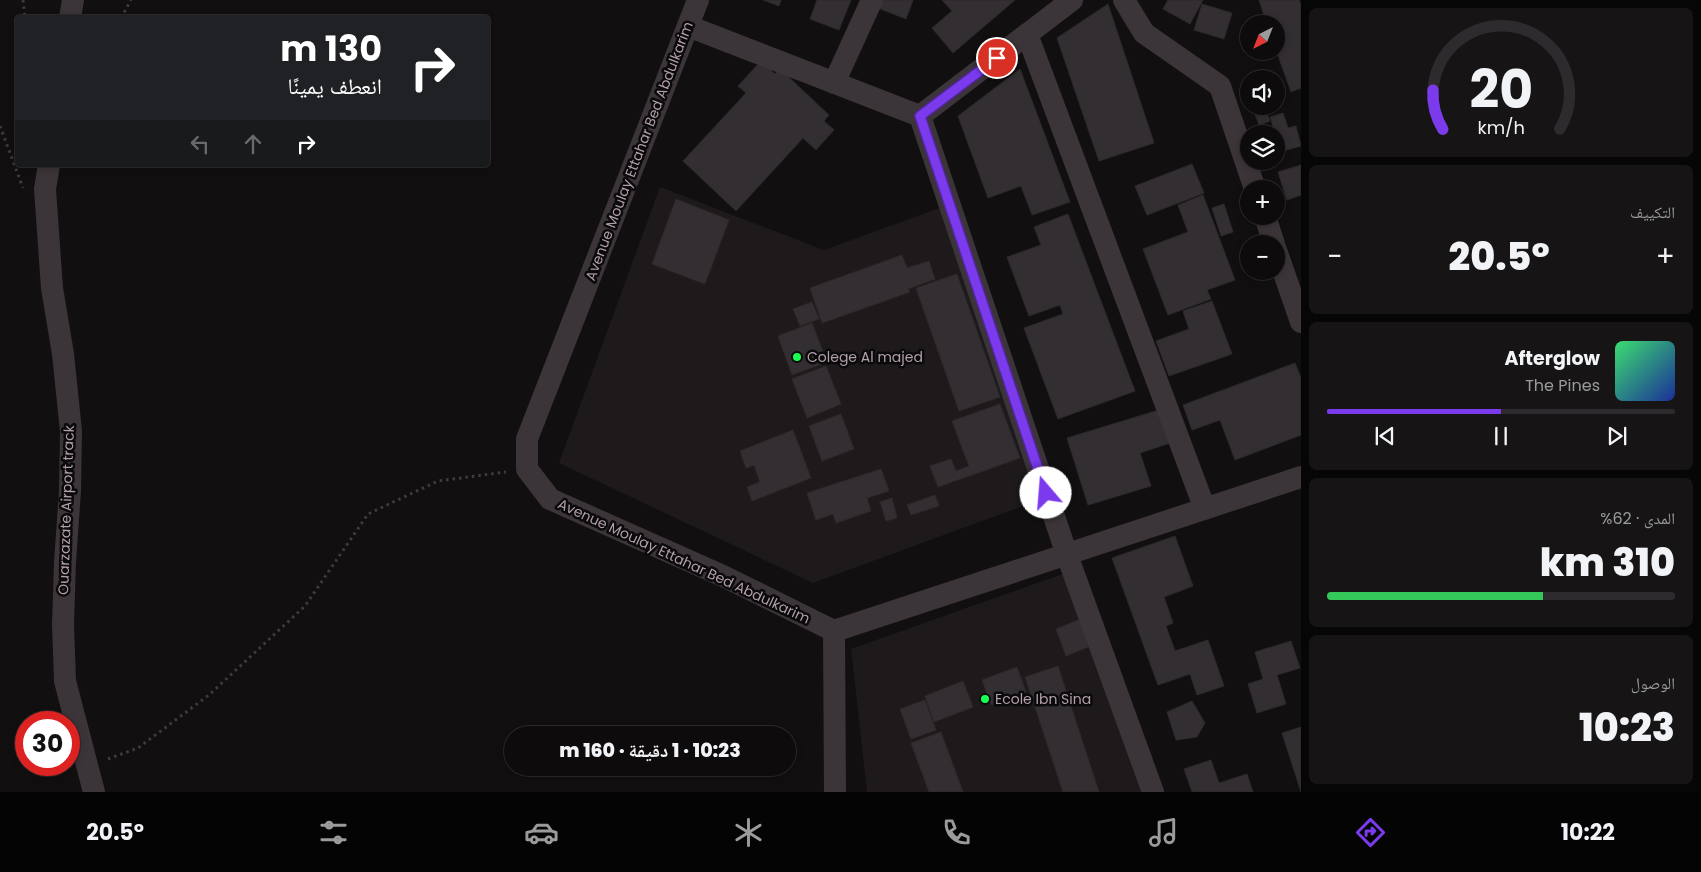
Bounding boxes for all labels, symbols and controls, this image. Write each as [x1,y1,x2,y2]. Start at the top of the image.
north arrow [1240,15,1285,60]
map controls [1240,15,1285,280]
street label: Avenue Moulay Ettahar Bed Abdulkarim [580,19,698,283]
text: 130 m [280,24,382,73]
icon: right [400,35,465,100]
pin [976,37,1018,79]
icon: arrive [983,44,1011,72]
text: 20 [1469,53,1533,126]
button: sound [1240,70,1285,115]
text: انعطف يمينًا [287,71,382,102]
text: km/h [1477,115,1525,140]
button: layers [1240,125,1285,170]
icon: left [186,130,214,158]
icon: ahead [239,130,267,158]
icon: right [292,130,320,158]
button: + [1240,180,1285,225]
text: التكييف [1630,201,1675,224]
text: 20.5° [1449,230,1550,283]
button: − [1240,235,1285,280]
text: − [1327,237,1342,276]
text: + [1656,237,1675,276]
text: Afterglow [1505,345,1600,372]
place label: Colege Al majed [807,347,923,367]
marker: Colege Al majed [791,351,803,363]
text: The Pines [1525,374,1600,397]
icon: previous [1371,422,1399,450]
icon: pause [1487,422,1515,450]
icon: next [1603,422,1631,450]
street label: Ouarzazate Airport track [53,424,79,595]
position arrow [1019,466,1071,518]
street label: Avenue Moulay Ettahar Bed Abdulkarim [555,494,813,628]
text: المدى · 62% [1600,507,1675,530]
text: 310 km [1540,536,1675,589]
text: الوصول [1631,672,1675,695]
place label: Ecole Ibn Sina [995,689,1091,709]
marker: Ecole Ibn Sina [979,693,991,705]
text: 10:23 [1579,701,1675,754]
speed limit sign: 30 [15,711,80,776]
text: 10:23 · 1 دقيقة · 160 m [559,737,741,764]
icon: filters [316,815,351,850]
icon: car [524,815,559,850]
icon: climate [731,815,766,850]
icon: phone [939,815,974,850]
icon: music [1146,815,1181,850]
icon: directions [1353,815,1388,850]
text: 20.5° [86,817,144,848]
text: 10:22 [1561,817,1615,848]

